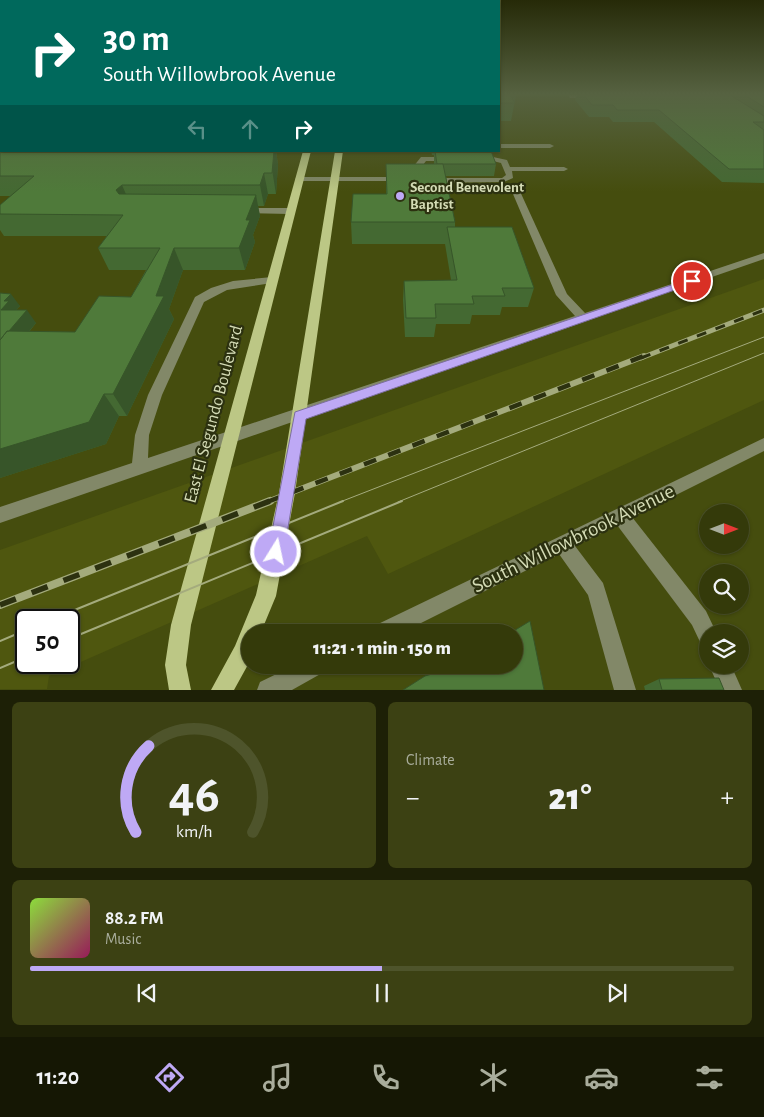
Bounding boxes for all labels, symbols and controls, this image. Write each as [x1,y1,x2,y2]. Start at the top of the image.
icon: right [20,20,85,85]
text: 30 m [103,22,170,57]
text: South Willowbrook Avenue [103,63,336,85]
icon: left [183,115,211,143]
icon: ahead [236,115,264,143]
icon: right [289,115,317,143]
place label: Second Benevolent Baptist [410,180,524,212]
marker: Second Benevolent Baptist [394,190,406,202]
pin [671,260,713,302]
icon: arrive [678,267,706,295]
street label: East El Segundo Boulevard [182,323,246,505]
street label: South Willowbrook Avenue [469,480,678,597]
north arrow [699,504,749,554]
map controls [699,504,749,674]
position arrow [249,525,301,577]
button: search [699,564,749,614]
speed limit sign: 50 [15,609,80,674]
button: layers [699,624,749,674]
text: 11:21 · 1 min · 150 m [313,639,451,658]
text: Climate [406,752,455,768]
text: 46 [168,769,220,821]
text: 21° [548,779,592,817]
text: − [406,784,419,812]
text: + [721,784,734,812]
text: km/h [176,823,212,841]
text: 88.2 FM [105,909,164,928]
text: Music [105,931,141,947]
icon: previous [133,979,161,1007]
icon: pause [368,979,396,1007]
icon: next [603,979,631,1007]
icon: directions [152,1060,187,1095]
icon: music [260,1060,295,1095]
icon: phone [368,1060,403,1095]
icon: climate [476,1060,511,1095]
icon: car [584,1060,619,1095]
icon: filters [692,1060,727,1095]
text: 11:20 [37,1066,79,1088]

